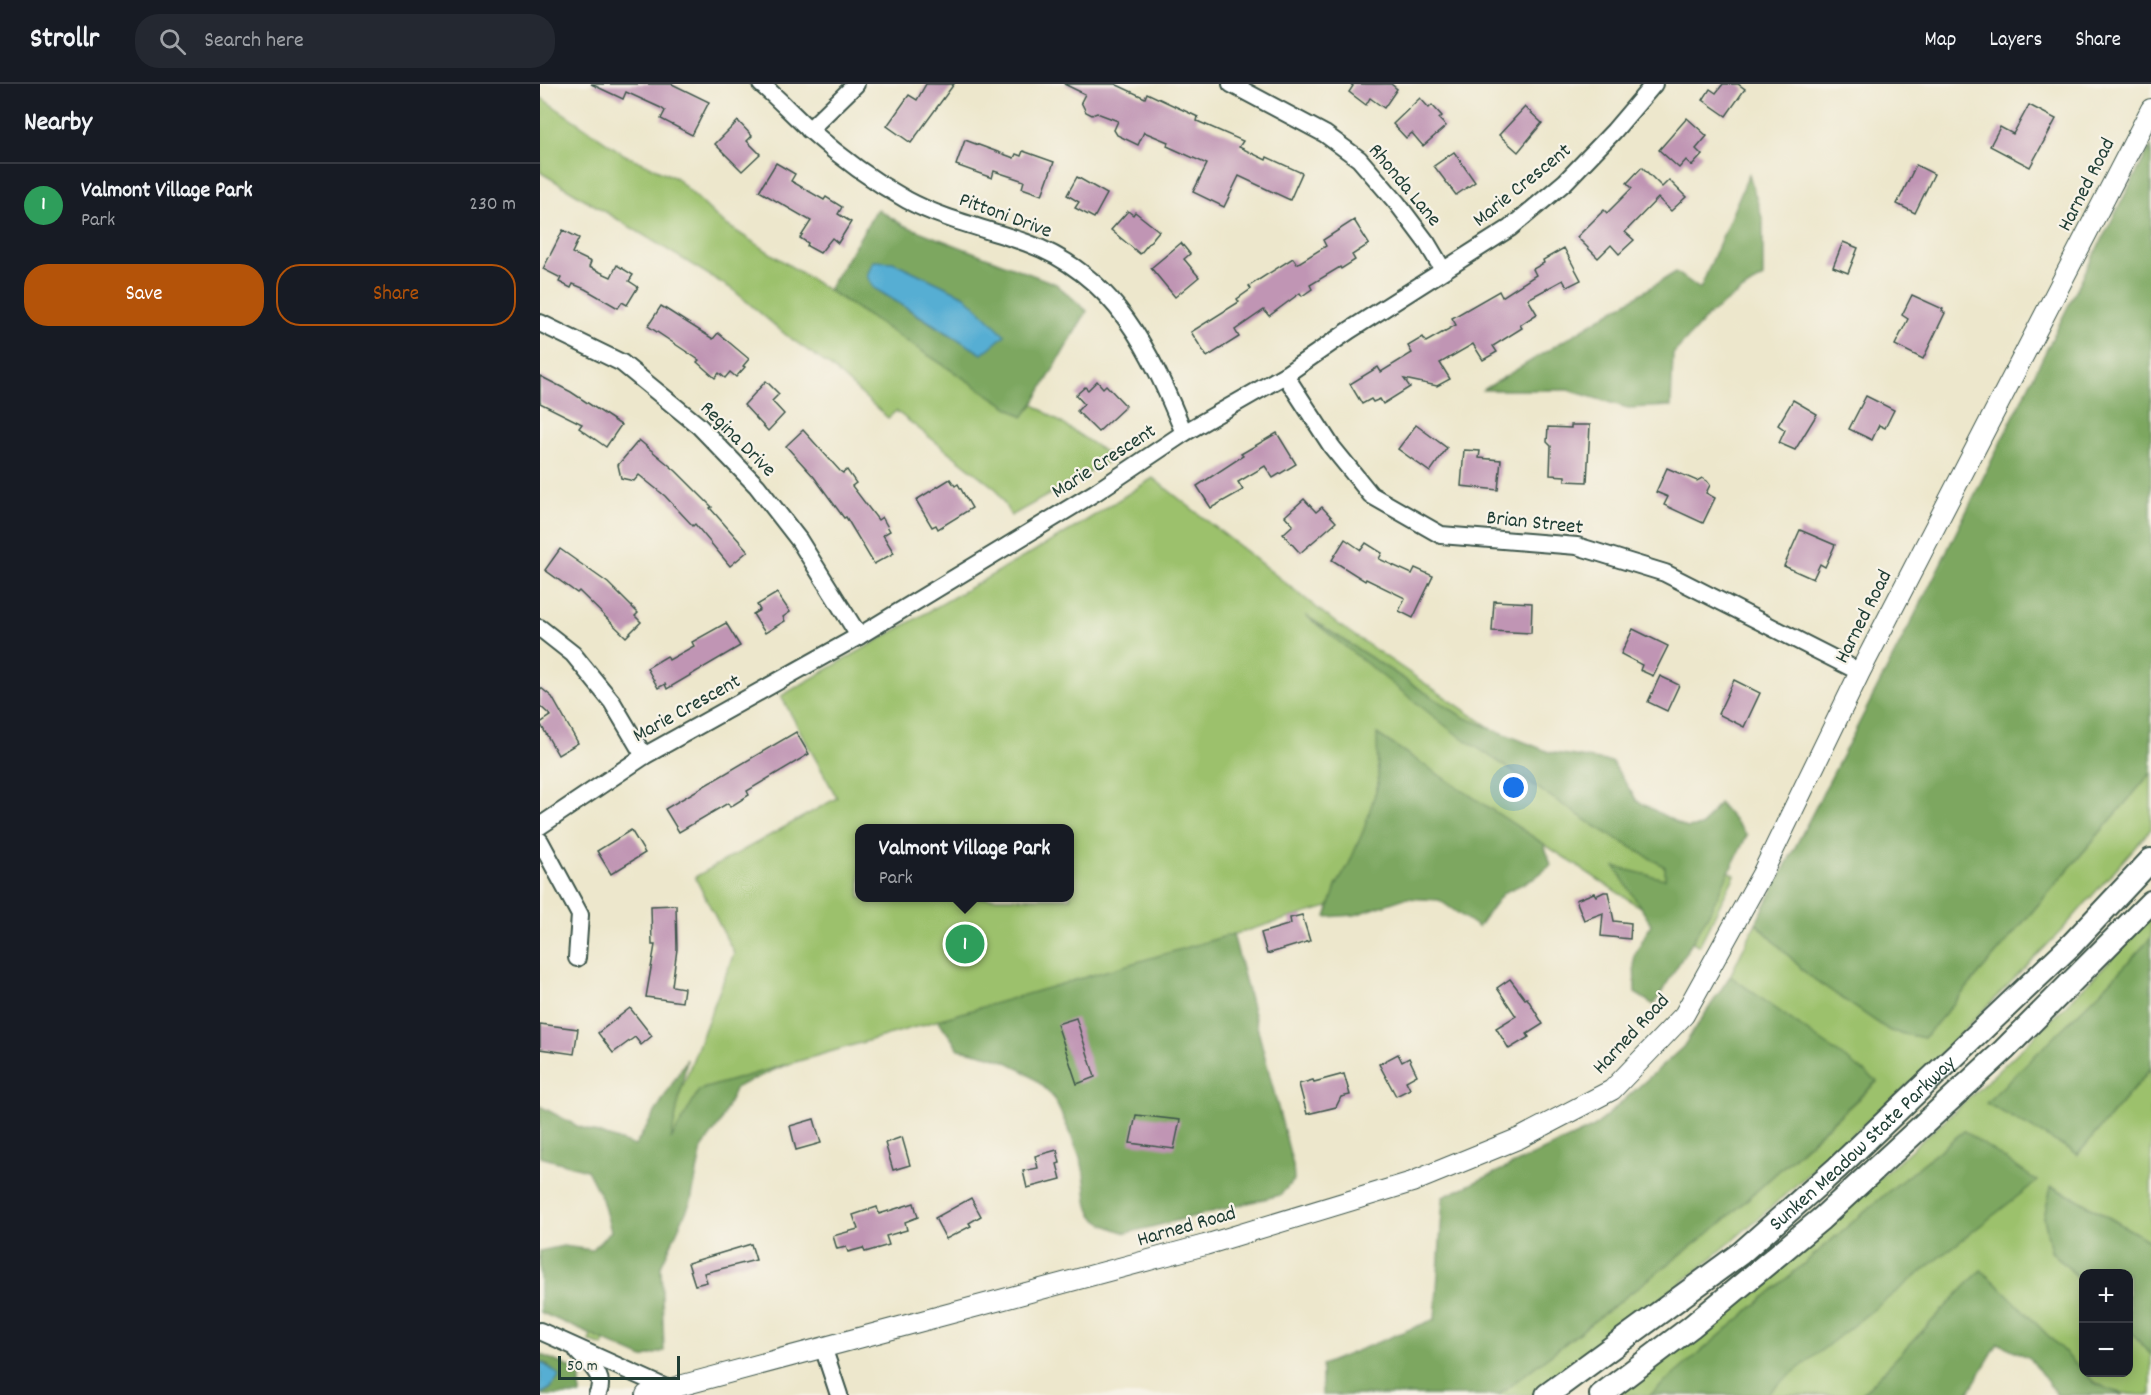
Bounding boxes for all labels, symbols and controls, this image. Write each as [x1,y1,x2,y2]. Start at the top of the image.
search box [135,14,555,68]
text: Strollr [30,21,99,61]
icon: search [156,25,189,58]
text: Search here [204,26,304,57]
text: Map [1925,26,1956,56]
text: Layers [1989,26,2042,56]
text: Share [2075,26,2121,56]
text: Nearby [24,105,92,142]
street label: Harned Road [2051,133,2124,237]
street label: Marie Crescent [1467,137,1579,236]
street label: Rhonda Lane [1360,138,1448,234]
text: Valmont Village Park [81,176,253,207]
street label: Pittoni Drive [954,186,1056,248]
text: 1 [41,191,46,219]
text: 230 m [469,191,516,219]
text: Park [81,207,115,235]
button: Save [24,264,264,326]
button: Share [276,264,516,326]
street label: Regina Drive [692,395,782,485]
street label: Marie Crescent [1046,417,1163,508]
street label: Brian Street [1485,504,1585,544]
street label: Harned Road [1828,565,1901,669]
street label: Marie Crescent [628,667,747,752]
your location [1499,773,1528,802]
popup [855,824,1074,902]
text: Valmont Village Park [879,834,1050,865]
text: Park [879,865,913,893]
pin: 1 [946,922,984,966]
street label: Harned Road [1587,988,1678,1082]
street label: Sunken Meadow State Parkway [1763,1050,1964,1240]
street label: Harned Road [1134,1200,1240,1256]
map controls [2079,1269,2133,1377]
button: + [2079,1269,2133,1323]
button: − [2079,1323,2133,1377]
scale bar [558,1353,680,1380]
text: 50 m [567,1355,598,1378]

